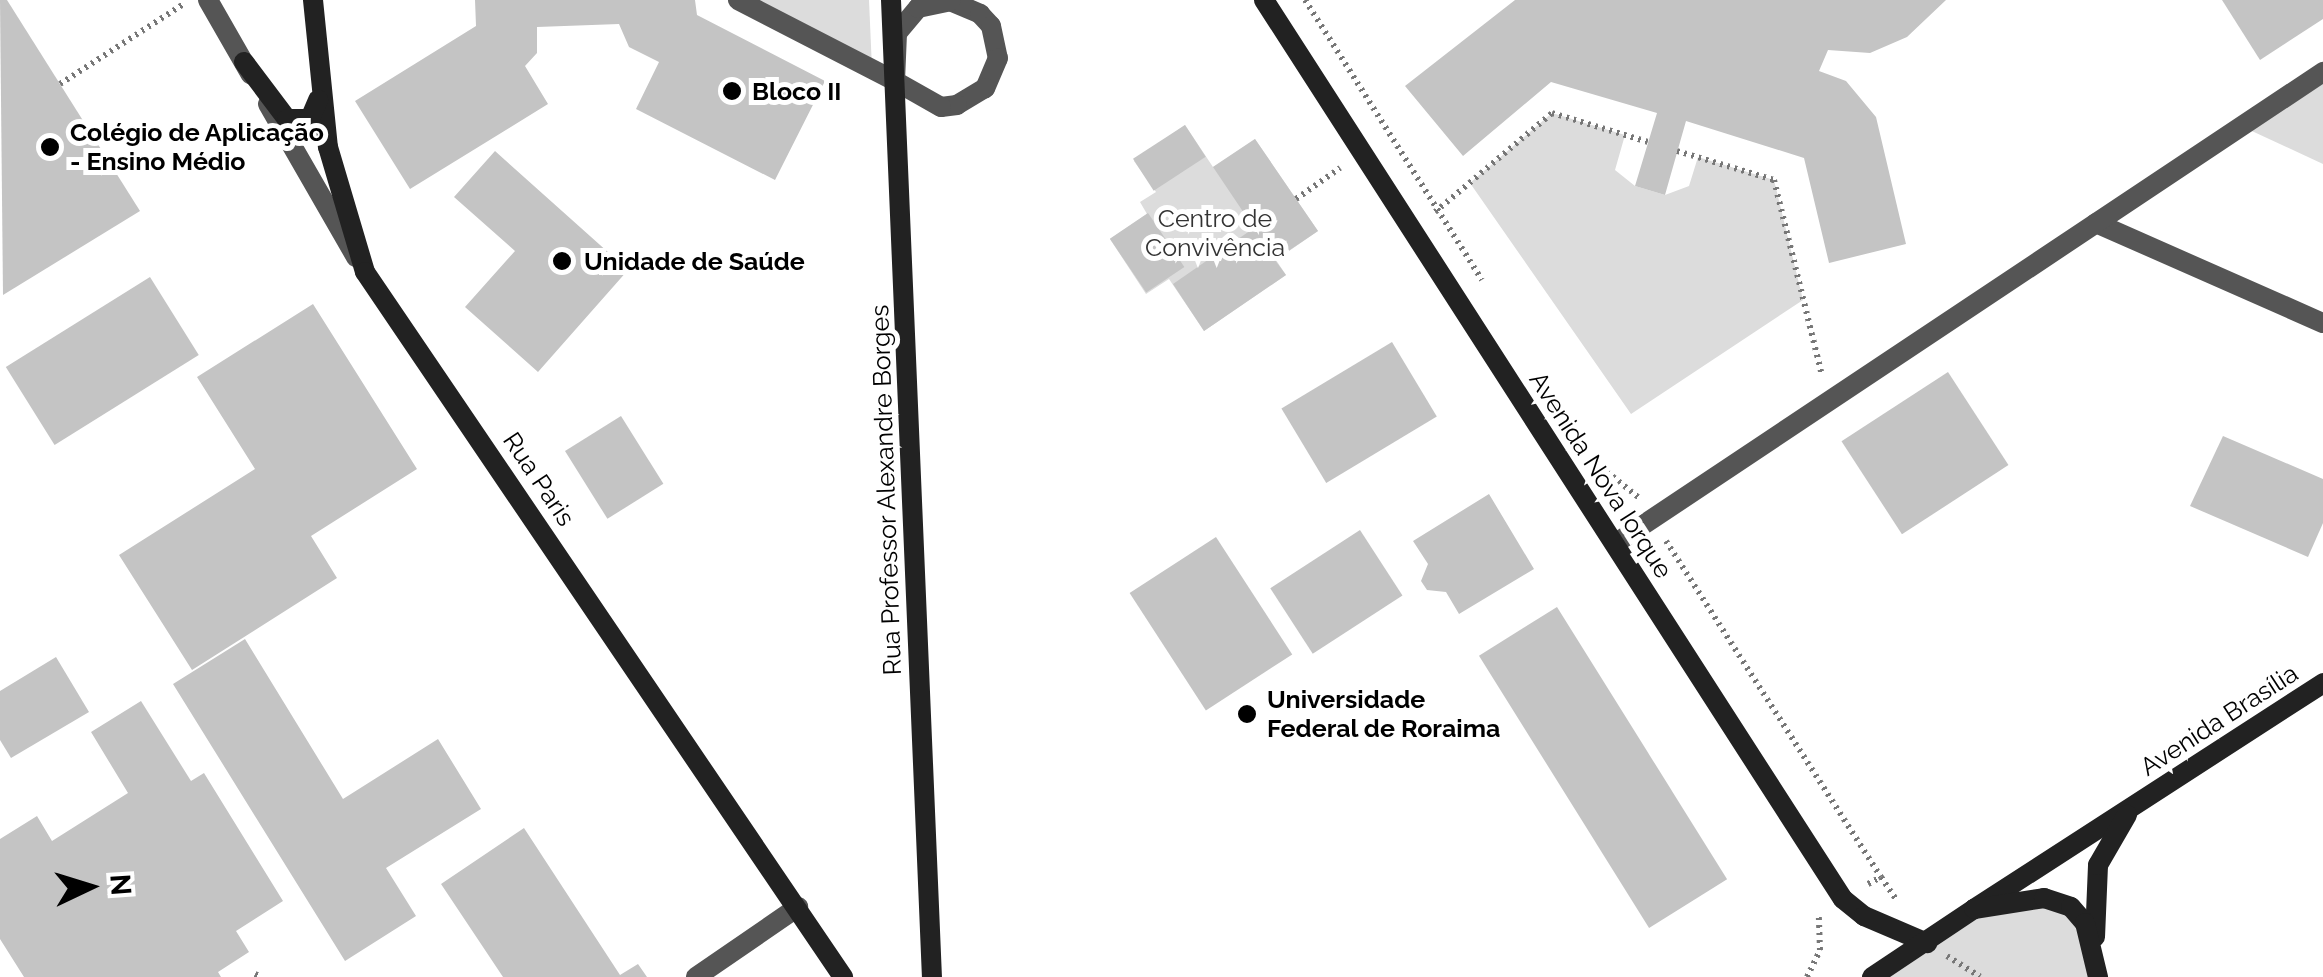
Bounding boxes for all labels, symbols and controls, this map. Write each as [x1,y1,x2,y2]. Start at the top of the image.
place label: Bloco II [752,76,841,106]
marker: Bloco II [721,80,743,102]
place label: Colégio de Aplicação - Ensino Médio [70,118,325,177]
marker: Colégio de Aplicação - Ensino Médio [39,136,61,158]
park label: Centro de Convivência [1145,204,1285,263]
place label: Unidade de Saúde [584,246,805,276]
marker: Unidade de Saúde [549,248,575,274]
street label: Rua Professor Alexandre Borges [865,304,907,676]
street label: Avenida Nova Iorque [1523,366,1679,584]
street label: Rua Paris [497,427,581,531]
street label: Avenida Brasília [2135,658,2303,782]
place label: Universidade Federal de Roraima [1267,685,1501,744]
marker: Universidade Federal de Roraima [1236,703,1258,725]
north arrow [40,837,140,937]
text: N [103,873,138,897]

